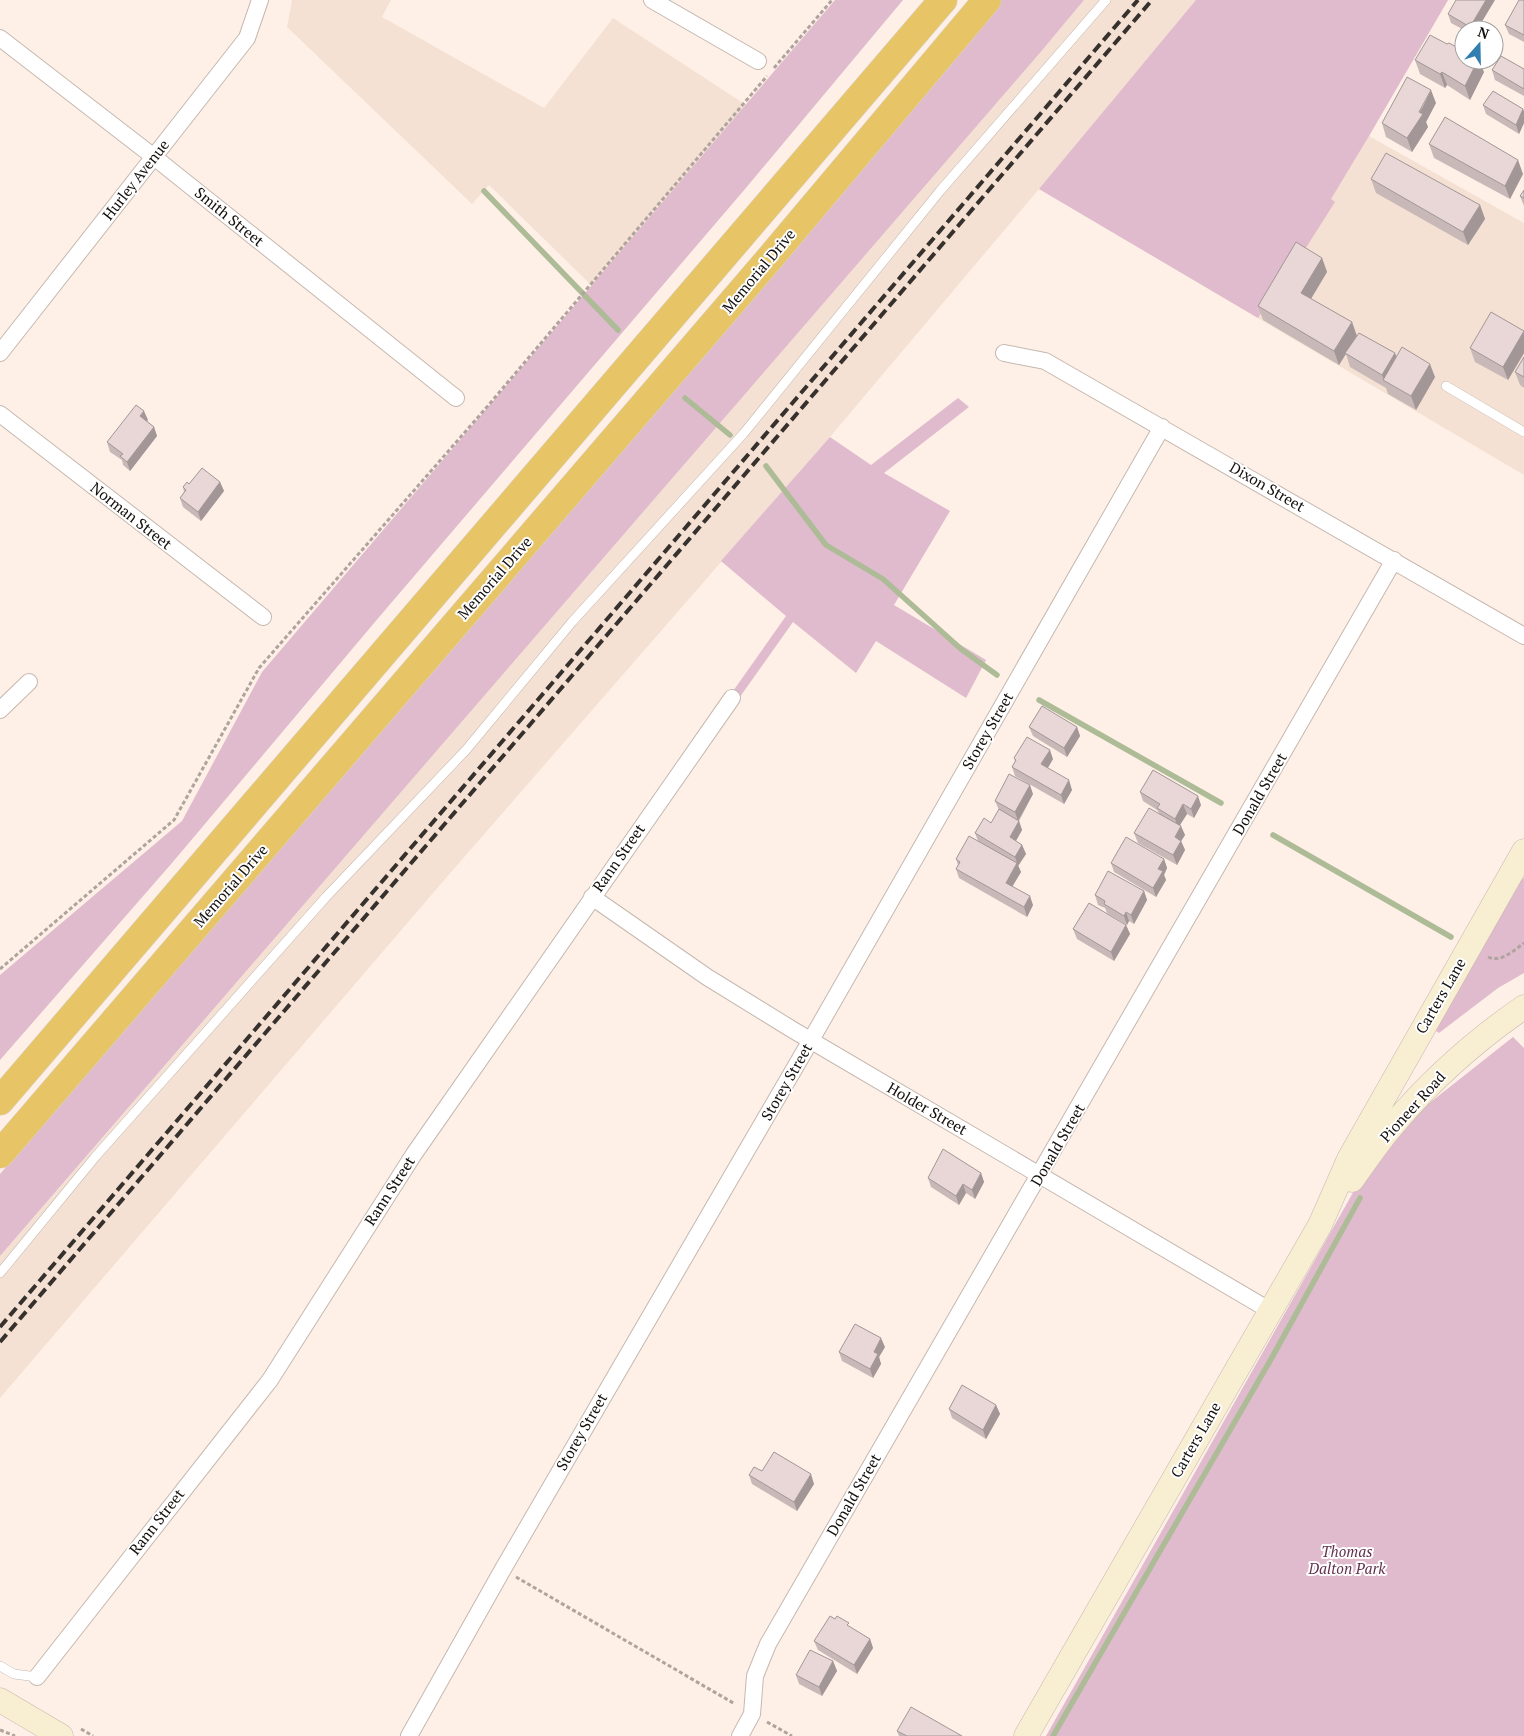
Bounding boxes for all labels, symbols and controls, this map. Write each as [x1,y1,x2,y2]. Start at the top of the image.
north arrow [1454,20,1504,70]
text: N [1475,22,1492,43]
street label: Hurley Avenue [97,135,173,224]
street label: Smith Street [191,182,269,251]
street label: Memorial Drive [717,224,799,316]
street label: Dixon Street [1226,457,1309,516]
street label: Norman Street [87,477,177,554]
street label: Memorial Drive [453,532,536,623]
street label: Storey Street [957,688,1018,773]
street label: Donald Street [1227,748,1291,838]
street label: Rann Street [587,819,649,895]
street label: Memorial Drive [189,840,272,931]
street label: Carters Lane [1410,954,1470,1037]
street label: Storey Street [756,1039,817,1124]
street label: Pioneer Road [1375,1067,1449,1146]
street label: Holder Street [884,1077,971,1139]
street label: Donald Street [1025,1099,1089,1189]
street label: Rann Street [359,1152,419,1229]
street label: Storey Street [551,1389,612,1474]
street label: Carters Lane [1165,1398,1225,1481]
street label: Donald Street [821,1449,885,1539]
street label: Rann Street [124,1484,189,1559]
park label: Thomas Dalton Park [1308,1541,1386,1578]

